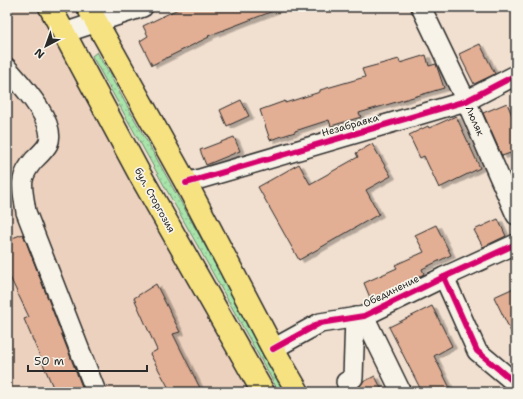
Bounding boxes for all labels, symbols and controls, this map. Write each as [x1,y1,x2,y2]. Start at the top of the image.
north arrow [26,26,66,66]
text: N [31,44,48,62]
street label: Люляк [463,104,488,139]
street label: Незабравка [320,110,381,139]
street label: бул. Сторгозия [132,165,178,235]
street label: Обединение [361,272,422,310]
scale bar [28,347,147,373]
text: 50 m [34,353,64,369]

